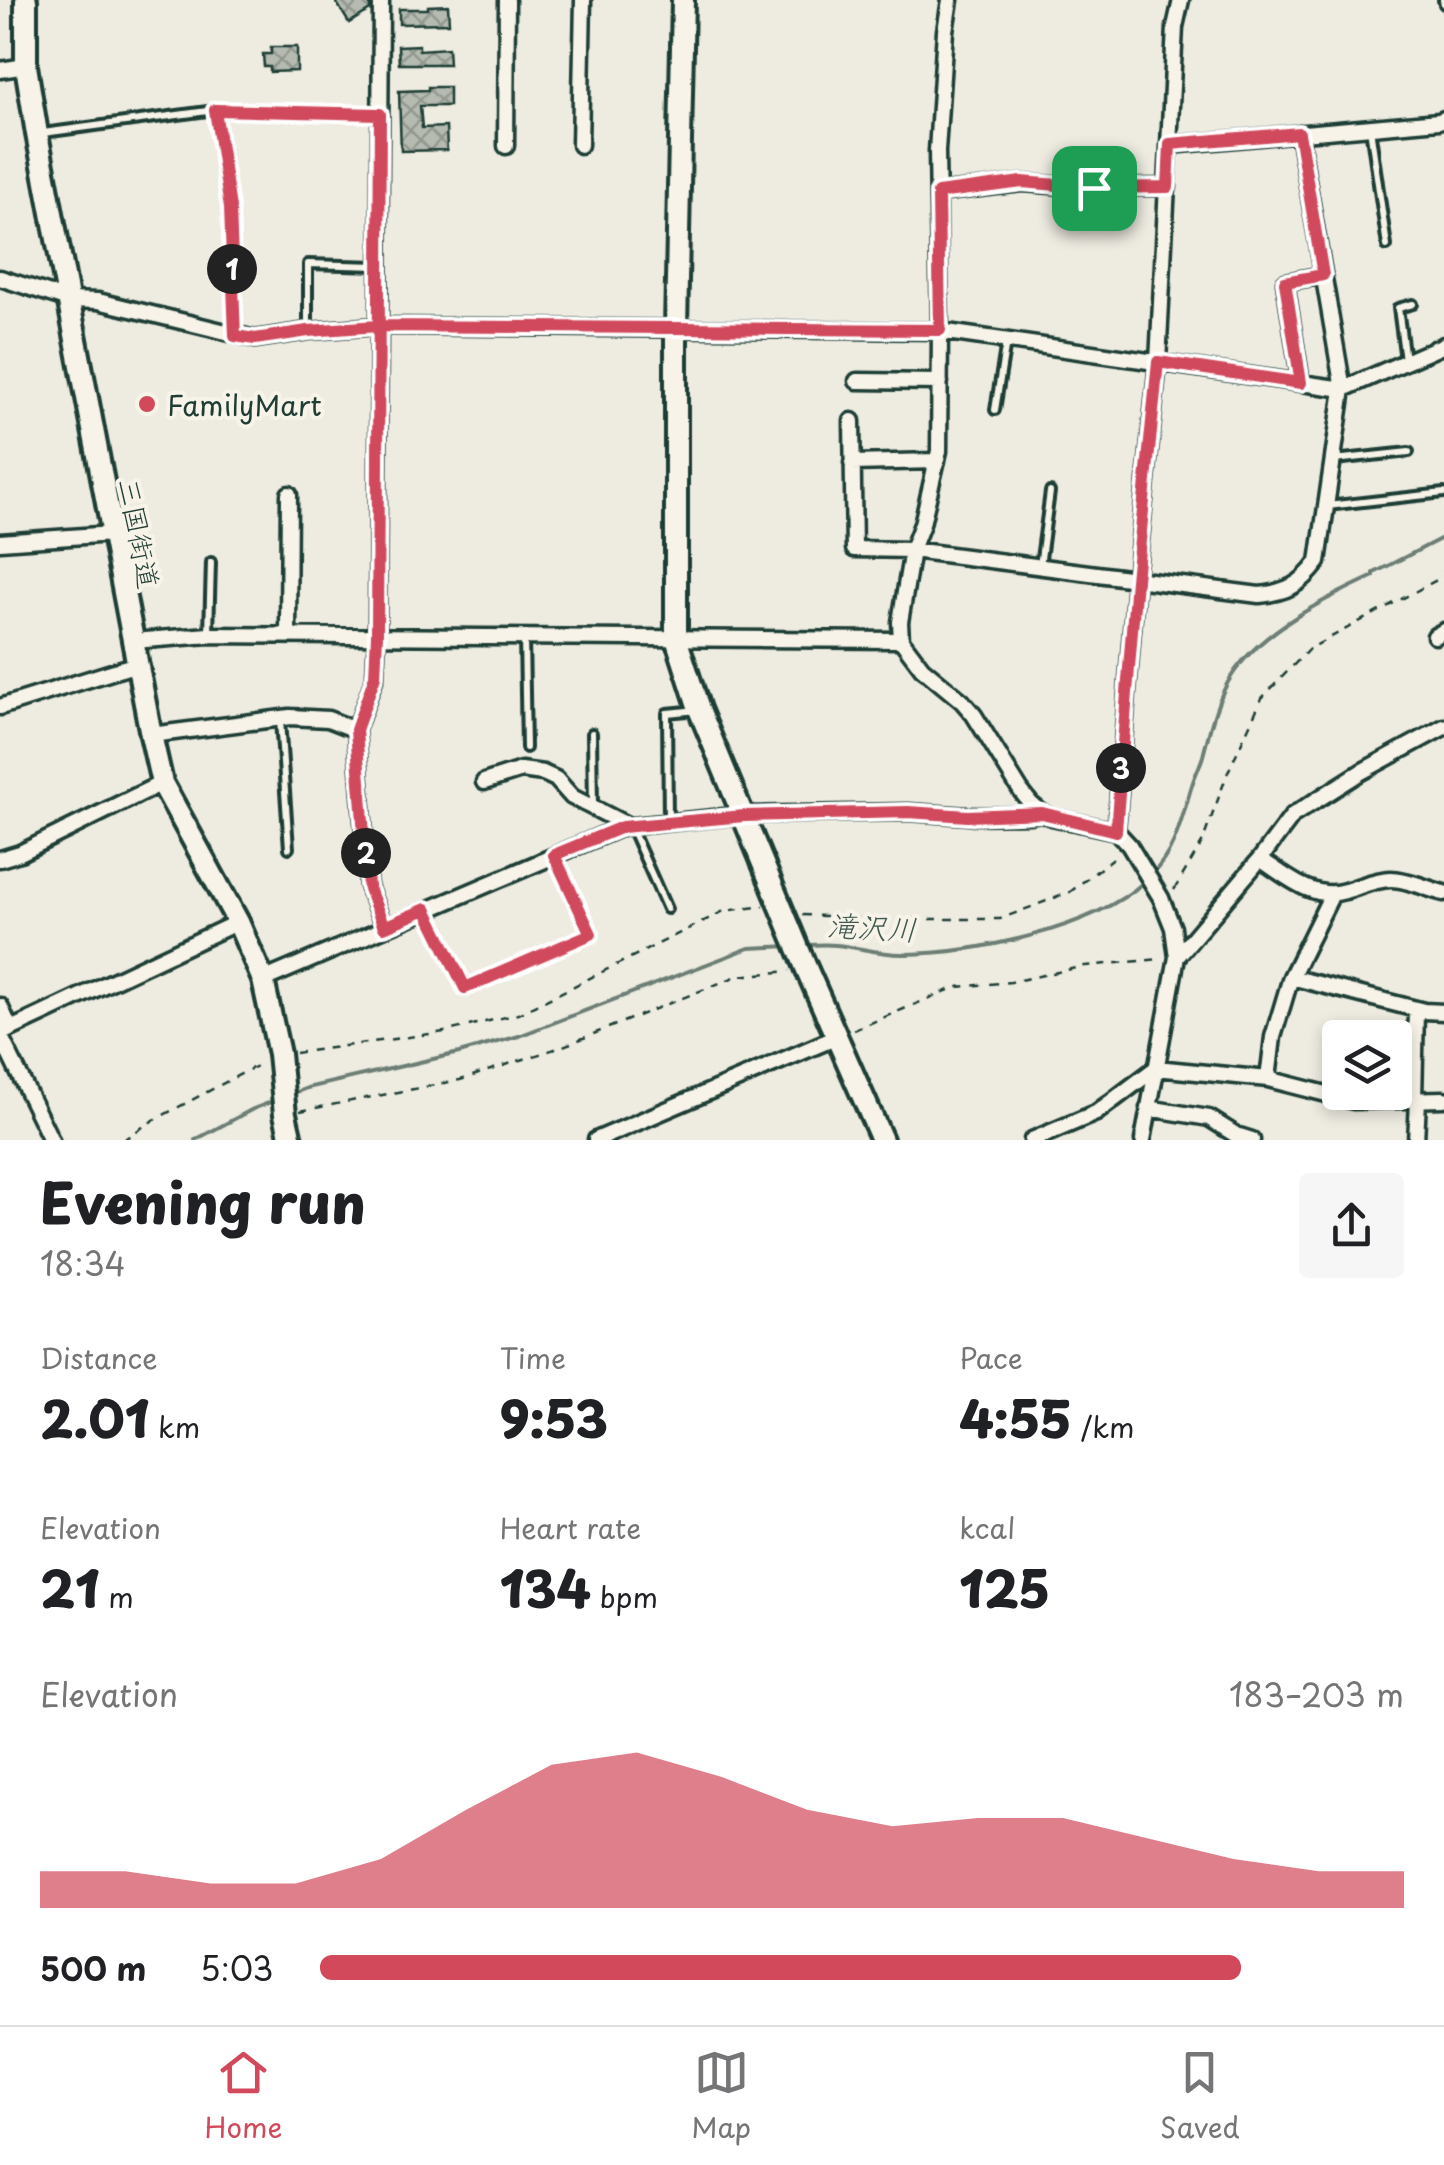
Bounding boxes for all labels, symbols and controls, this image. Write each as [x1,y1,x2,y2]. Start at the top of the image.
pin [1052,146,1137,231]
icon: arrive [1067,161,1122,216]
pin: 1 [207,244,257,294]
text: 1 [225,247,239,290]
place label: FamilyMart [167,383,322,426]
marker: FamilyMart [136,393,158,415]
street label: 三国街道 [108,474,172,592]
pin: 3 [1096,743,1146,793]
text: 3 [1112,746,1130,789]
pin: 2 [341,828,391,878]
text: 2 [356,831,376,874]
water label: 滝沢川 [826,901,918,951]
map controls [1322,1020,1412,1110]
button: layers [1322,1020,1412,1110]
text: Evening run [40,1160,366,1243]
button: share [1299,1173,1404,1278]
text: 18:34 [40,1239,126,1287]
text: Distance [40,1336,158,1379]
text: Time [500,1336,566,1379]
text: Pace [959,1336,1023,1379]
text: 2.01 [40,1379,149,1455]
text: 9:53 [500,1379,608,1455]
text: 4:55 [959,1379,1072,1455]
text: km [149,1405,200,1448]
text: /km [1072,1405,1134,1448]
text: Elevation [40,1506,161,1549]
text: Heart rate [500,1506,641,1549]
text: kcal [959,1506,1015,1549]
text: 21 [40,1549,99,1625]
text: 134 [500,1549,591,1625]
text: 125 [959,1549,1050,1625]
text: m [99,1575,134,1618]
text: bpm [591,1575,658,1618]
text: Elevation [40,1670,178,1718]
text: 183–203 m [1229,1670,1404,1718]
text: 500 m [40,1944,146,1992]
text: 5:03 [200,1944,273,1992]
tab: Home [204,2045,282,2148]
tab: Map [691,2045,751,2148]
tab: Saved [1160,2045,1240,2148]

